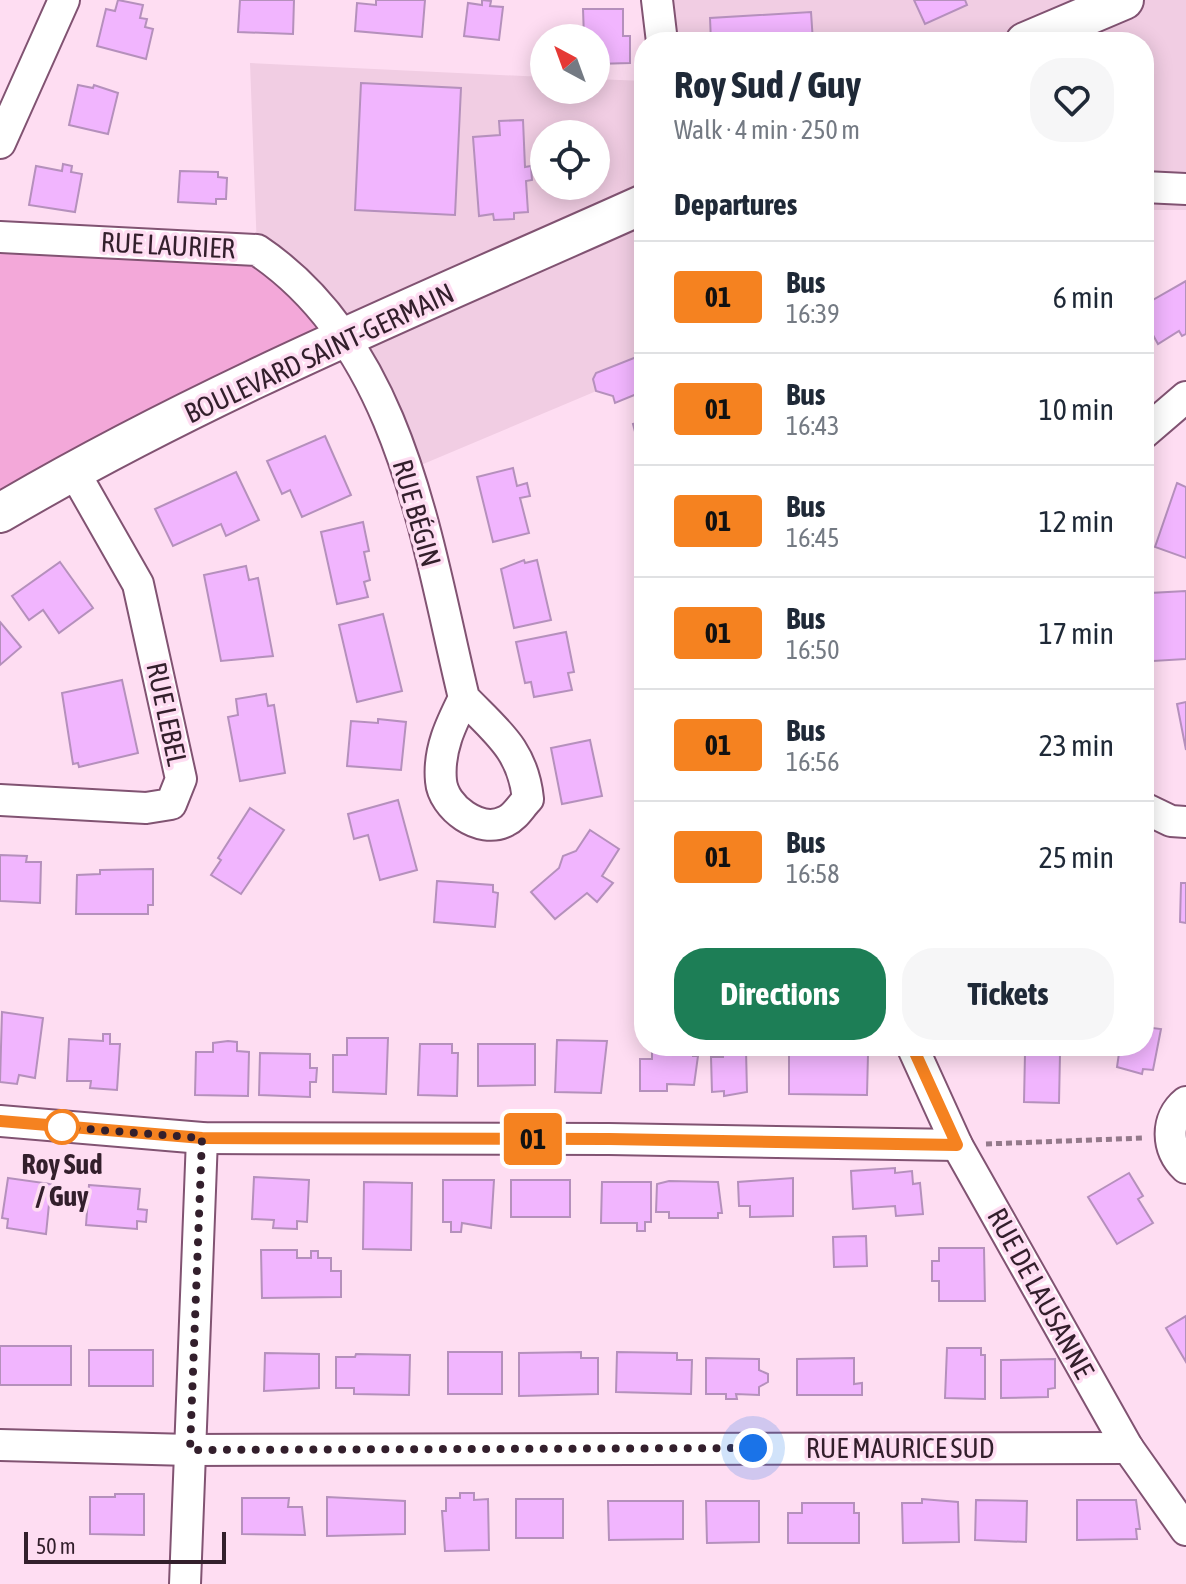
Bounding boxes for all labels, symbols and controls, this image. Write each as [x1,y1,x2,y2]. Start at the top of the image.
north arrow [530,24,610,104]
map controls [530,24,610,200]
button: heart [1030,58,1114,142]
text: Roy Sud / Guy [674,63,861,106]
text: Walk · 4 min · 250 m [674,115,860,145]
button: locate [530,120,610,200]
text: Departures [674,187,797,221]
street label: RUE LAURIER [100,226,236,264]
text: Bus [786,265,825,299]
street label: BOULEVARD SAINT-GERMAIN [179,277,459,429]
text: 6 min [1053,280,1114,314]
text: 01 [705,281,731,313]
text: 16:39 [786,299,840,329]
text: Bus [786,377,825,411]
text: 10 min [1039,392,1114,426]
text: 01 [705,393,731,425]
text: 16:43 [786,411,840,441]
street label: RUE BÉGIN [386,456,448,570]
text: Bus [786,489,825,523]
text: 12 min [1039,504,1114,538]
text: 01 [705,505,731,537]
text: 16:45 [786,523,840,553]
text: Bus [786,601,825,635]
text: 17 min [1039,616,1114,650]
text: 01 [705,617,731,649]
text: 16:50 [786,635,840,665]
street label: RUE LEBEL [140,659,194,769]
text: Bus [786,713,825,747]
text: 23 min [1039,728,1114,762]
text: 01 [705,729,731,761]
text: 16:56 [786,747,840,777]
text: Bus [786,825,825,859]
text: 25 min [1039,840,1114,874]
text: 01 [705,841,731,873]
text: 16:58 [786,859,840,889]
button: Directions [674,948,886,1040]
button: Tickets [902,948,1114,1040]
marker: Roy Sud / Guy [45,1110,79,1144]
line badge: 01 [497,1113,569,1165]
text: 01 [520,1123,546,1155]
place label: Roy Sud / Guy [22,1148,102,1212]
street label: RUE DE LAUSANNE [981,1202,1101,1384]
your location [733,1428,773,1468]
street label: RUE MAURICE SUD [806,1432,994,1464]
scale bar [24,1528,226,1564]
text: 50 m [36,1533,76,1559]

